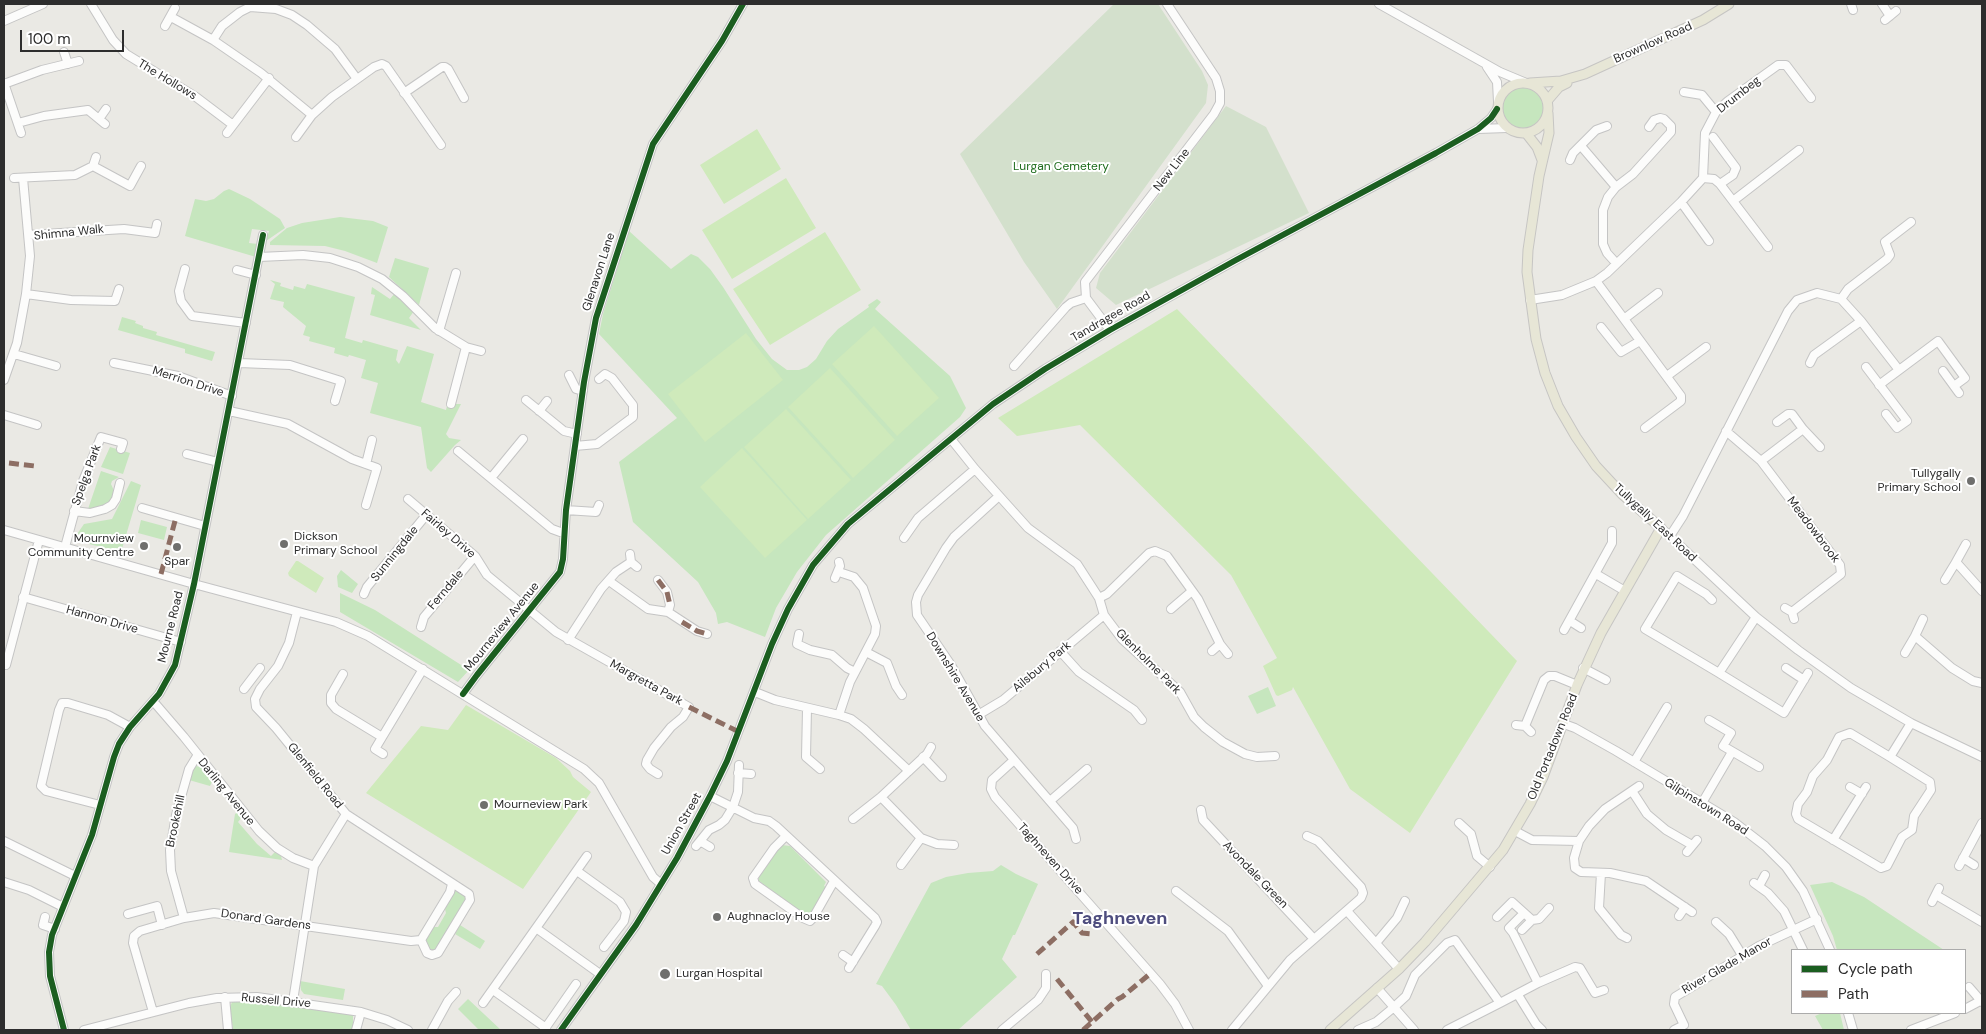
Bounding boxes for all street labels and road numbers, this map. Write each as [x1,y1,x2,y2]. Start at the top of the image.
street label: Brownlow Road [1612,19,1694,67]
street label: The Hollows [135,57,199,103]
street label: Drumbeg [1714,74,1764,116]
street label: New Line [1151,146,1193,194]
street label: Shimna Walk [33,222,105,244]
street label: Glenavon Lane [580,231,618,313]
street label: Tandragee Road [1069,289,1153,345]
street label: Merrion Drive [150,364,226,400]
street label: Spelga Park [69,442,105,508]
street label: Tullygally East Road [1611,481,1699,565]
street label: Meadowbrook [1783,494,1843,566]
street label: Fairley Drive [418,506,478,562]
street label: Sunningdale [368,523,422,585]
street label: Ferndale [425,567,467,613]
street label: Mourneview Avenue [462,579,542,675]
street label: Mourne Road [155,590,187,664]
street label: Hannon Drive [64,603,140,637]
street label: Glenholme Park [1112,626,1184,698]
street label: Downshire Avenue [923,630,987,724]
street label: Ailsbury Park [1010,638,1074,696]
street label: Margretta Park [607,657,685,709]
street label: Old Portadown Road [1525,692,1581,802]
street label: Glenfield Road [284,740,346,812]
street label: Darling Avenue [194,755,258,829]
street label: Gilpinstown Road [1661,775,1751,839]
street label: Union Street [659,790,705,858]
street label: Brookehill [163,793,189,849]
street label: Taghneven Drive [1014,820,1086,898]
street label: Avondale Green [1219,838,1291,912]
street label: Donard Gardens [220,907,312,933]
street label: River Glade Manor [1680,934,1774,998]
street label: Russell Drive [241,991,311,1011]

